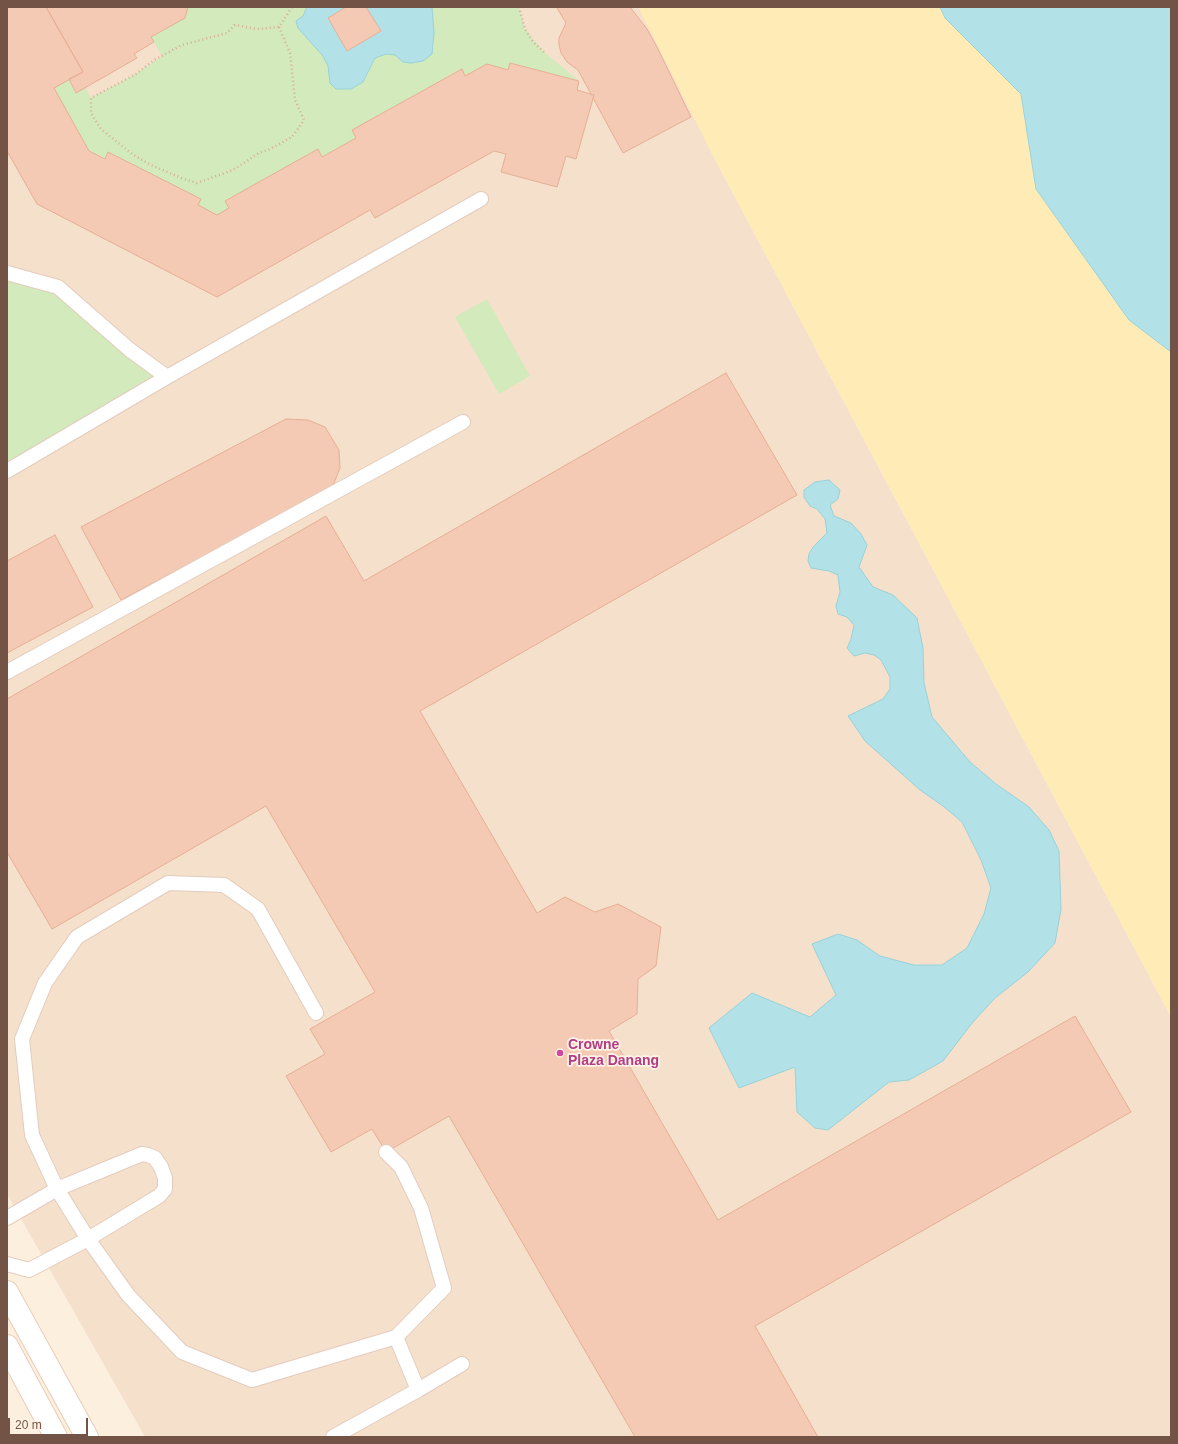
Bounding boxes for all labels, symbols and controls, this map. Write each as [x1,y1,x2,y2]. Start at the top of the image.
place label: Crowne Plaza Danang [568,1037,659,1070]
marker: Crowne Plaza Danang [555,1048,565,1058]
scale bar [10,1410,90,1436]
text: 20 m [15,1418,42,1432]

